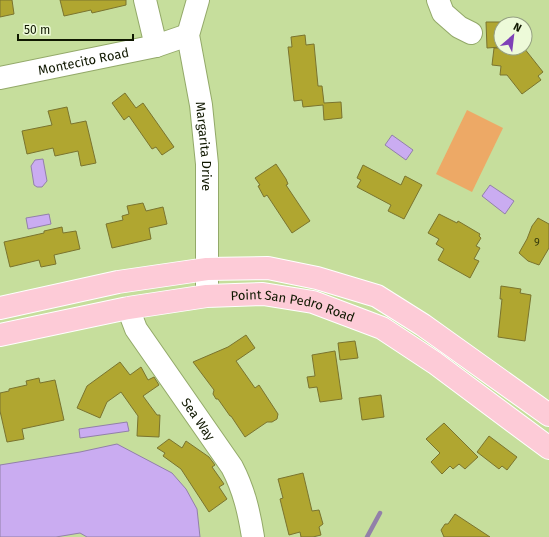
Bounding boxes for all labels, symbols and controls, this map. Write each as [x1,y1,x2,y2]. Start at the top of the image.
scale bar [18,16,133,42]
north arrow [493,16,533,56]
text: N [511,20,524,35]
text: 50 m [24,23,50,37]
street label: Montecito Road [37,44,130,78]
street label: Margarita Drive [193,101,215,191]
house number: 9 [534,236,540,249]
street label: Point San Pedro Road [230,286,357,325]
street label: Sea Way [179,395,219,443]

